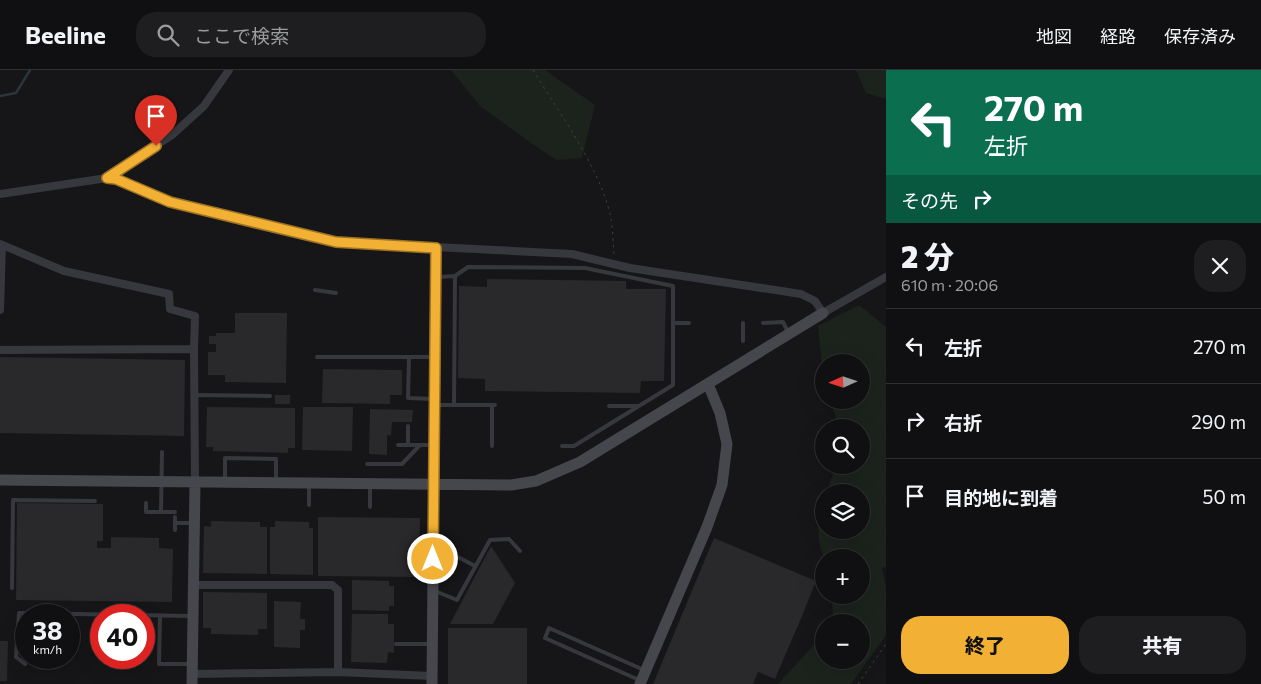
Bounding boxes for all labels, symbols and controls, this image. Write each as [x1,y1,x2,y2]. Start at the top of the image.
search box [136,12,486,57]
text: Beeline [25,20,106,49]
icon: search [154,21,182,49]
text: ここで検索 [194,24,289,47]
text: 地図 [1036,25,1072,47]
text: 経路 [1100,25,1136,47]
text: 保存済み [1164,25,1236,47]
text: 270 m [984,85,1083,128]
icon: left [901,90,966,155]
pin [135,95,177,146]
icon: arrive [142,102,170,130]
text: 左折 [984,132,1028,159]
icon: right [968,185,996,213]
text: その先 [901,189,958,212]
text: 2 分 [901,237,954,274]
button: close [1194,240,1246,292]
text: 610 m · 20:06 [901,275,998,294]
icon: left [901,332,929,360]
text: 270 m [1193,335,1246,358]
text: 左折 [944,336,982,359]
north arrow [815,354,870,409]
map controls [815,354,870,669]
icon: right [901,407,929,435]
text: 290 m [1191,410,1246,433]
text: 右折 [944,411,982,434]
button: search [815,419,870,474]
icon: arrive [901,482,929,510]
button: layers [815,484,870,539]
text: 50 m [1202,485,1246,508]
text: 目的地に到着 [944,486,1058,509]
position arrow [406,532,458,584]
button: + [815,549,870,604]
speed limit sign: 40 [90,604,155,669]
button: − [815,614,870,669]
text: 38 [32,615,63,645]
button: 終了 [901,616,1069,674]
button: 共有 [1079,616,1246,674]
text: km/h [33,642,62,656]

